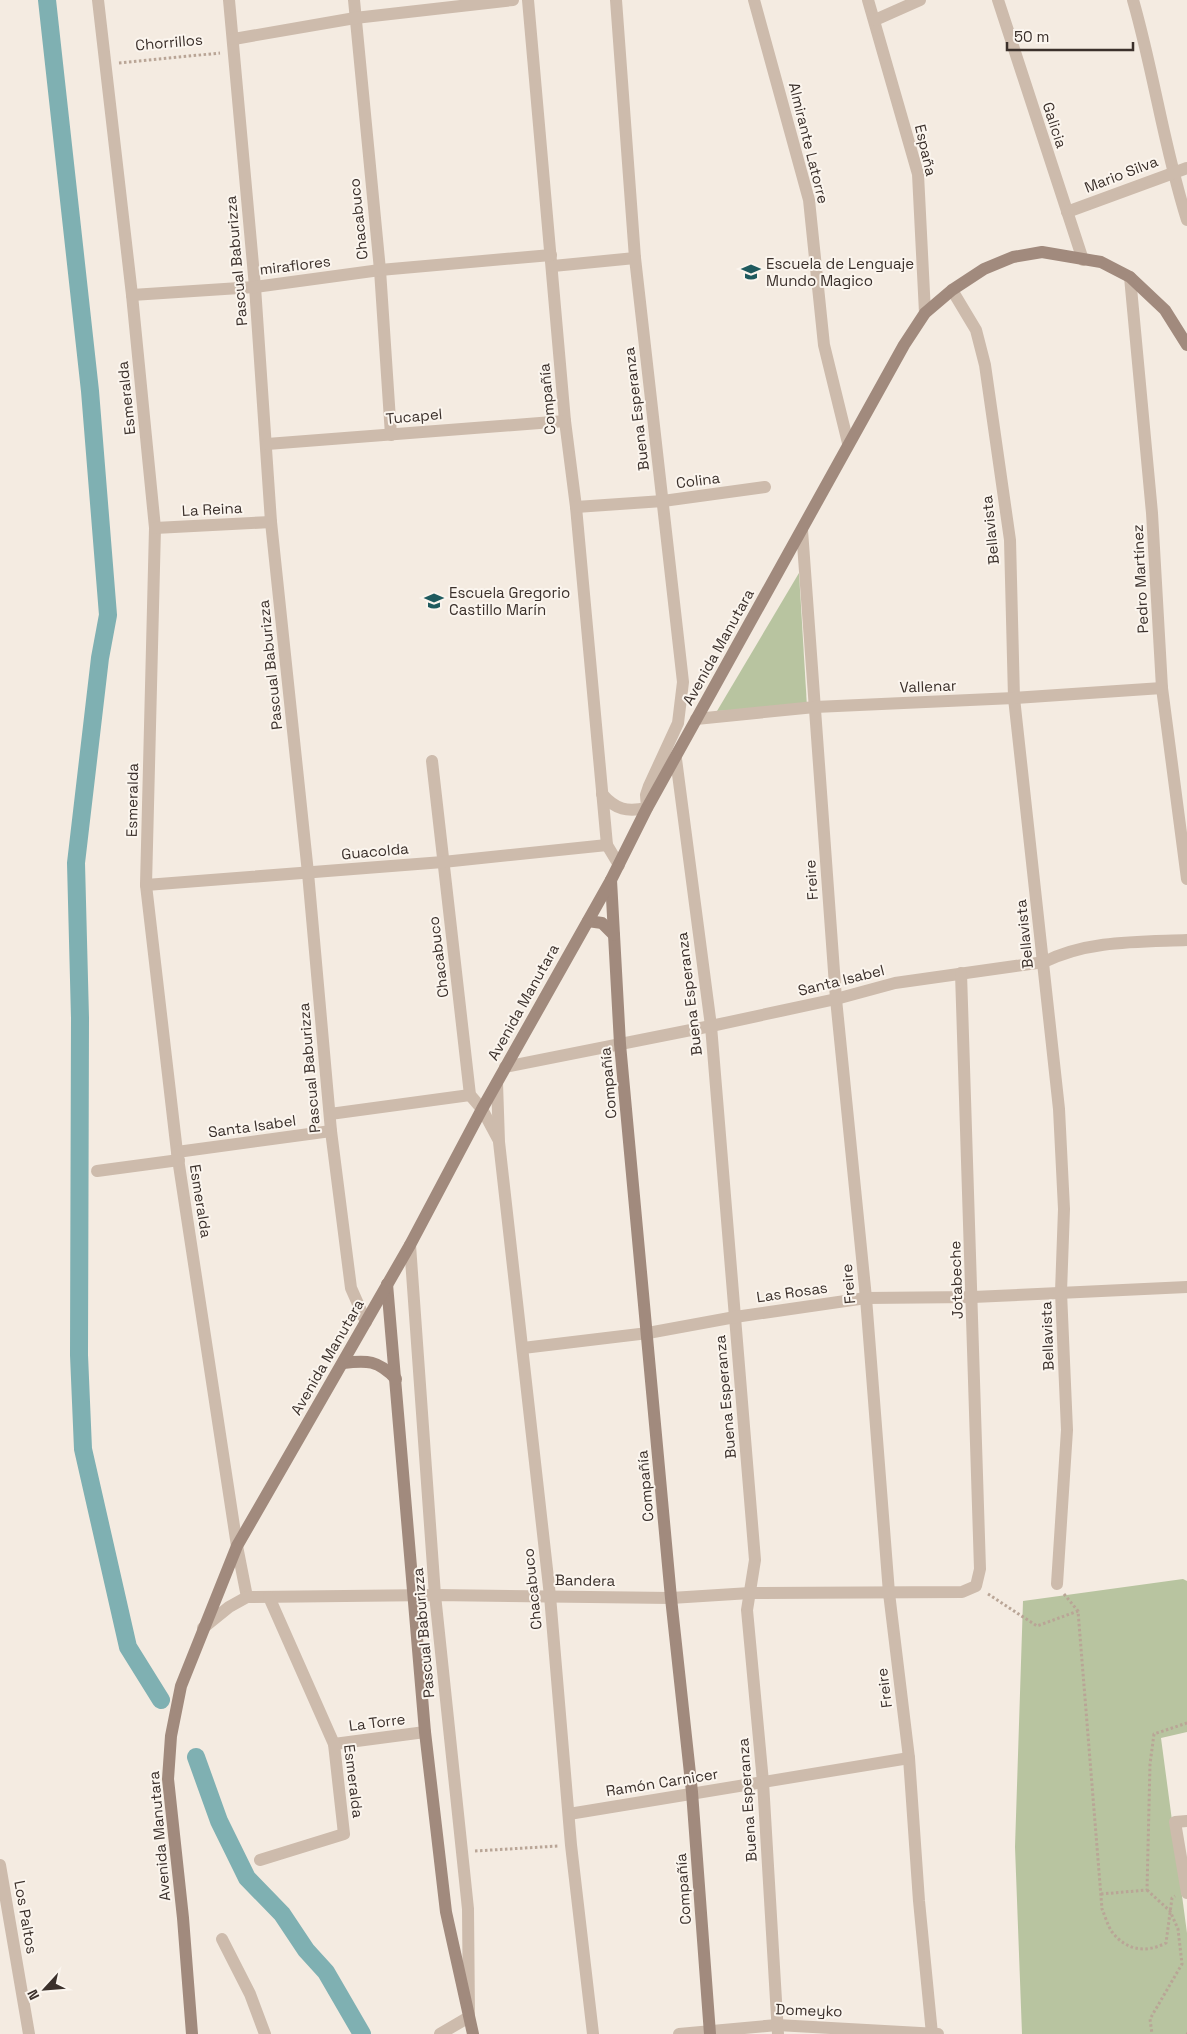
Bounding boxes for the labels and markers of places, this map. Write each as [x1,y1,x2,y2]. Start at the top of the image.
place label: Escuela de Lenguaje Mundo Magico [766,254,914,290]
school or university icon: Escuela de Lenguaje Mundo Magico [740,261,762,283]
place label: Escuela Gregorio Castillo Marín [449,583,570,619]
school or university icon: Escuela Gregorio Castillo Marín [423,590,445,612]

